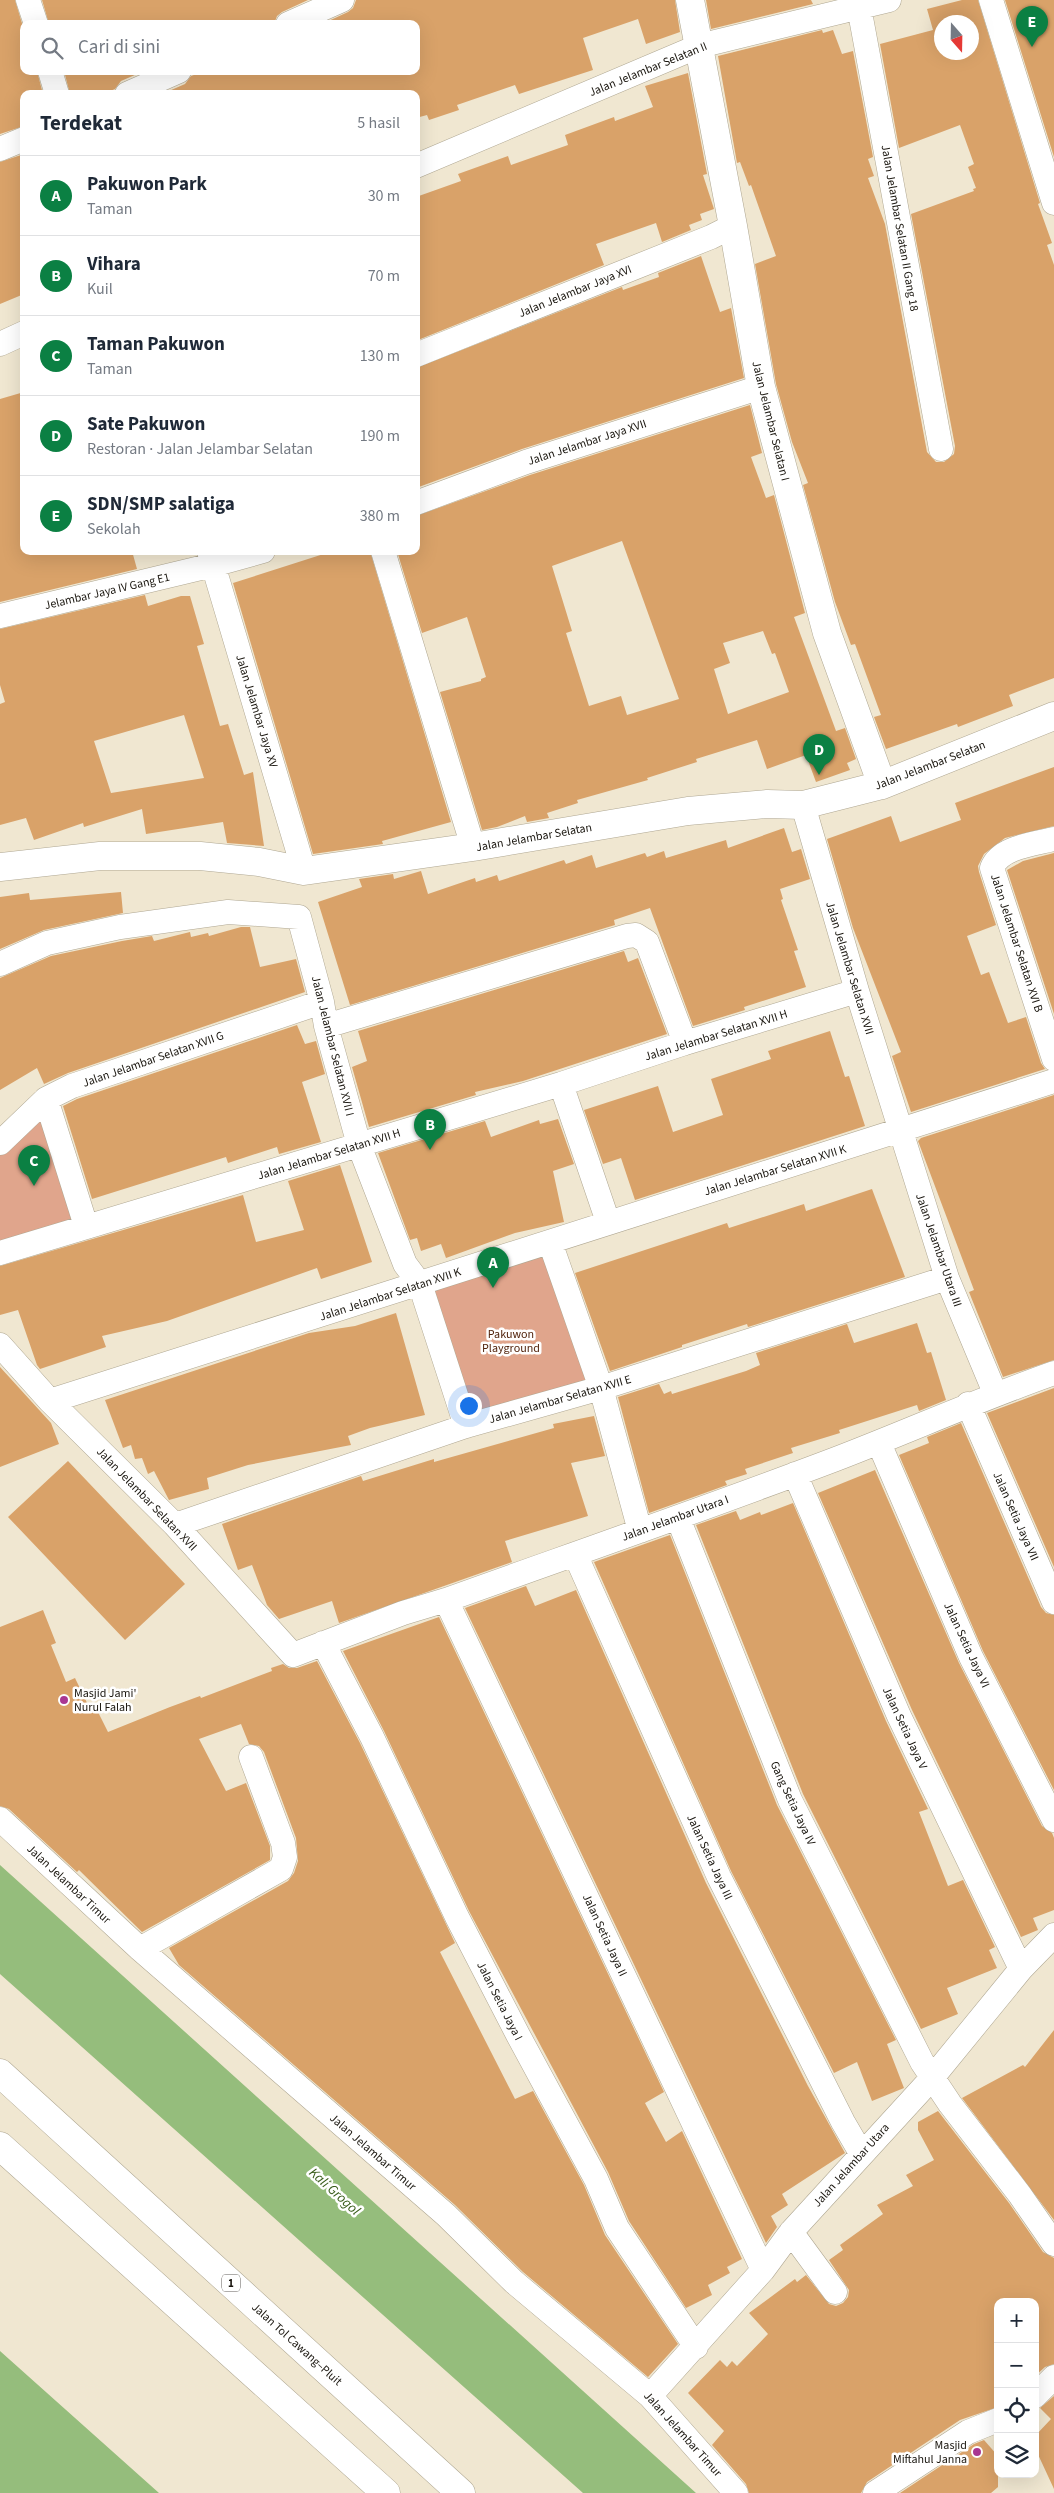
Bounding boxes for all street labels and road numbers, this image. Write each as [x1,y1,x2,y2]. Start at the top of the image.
street label: Jalan Jelambar Selatan II [587,38,710,101]
street label: Jalan Jelambar Selatan II Gang 18 [876,143,923,313]
street label: Jalan Jelambar Jaya XVI [516,261,634,322]
street label: Jalan Jelambar Selatan I [747,359,794,483]
street label: Jalan Jelambar Jaya XVII [526,415,649,470]
street label: Jelambar Jaya IV Gang E1 [43,569,171,614]
street label: Jalan Jelambar Jaya XV [231,652,282,771]
street label: Jalan Jelambar Selatan [872,736,988,794]
street label: Jalan Jelambar Selatan [475,819,593,856]
street label: Jalan Jelambar Selatan XVI B [986,872,1047,1015]
street label: Jalan Jelambar Selatan XVII [821,899,878,1037]
street label: Jalan Jelambar Selatan XVII I [307,974,358,1118]
street label: Jalan Jelambar Selatan XVII H [643,1006,790,1065]
street label: Jalan Jelambar Selatan XVII G [80,1027,226,1092]
street label: Jalan Jelambar Selatan XVII H [256,1125,403,1184]
street label: Jalan Jelambar Selatan XVII K [702,1141,848,1200]
street label: Jalan Jelambar Utara III [911,1191,966,1309]
street label: Jalan Jelambar Selatan XVII K [317,1264,463,1325]
street label: Jalan Jelambar Selatan XVII E [487,1371,633,1428]
street label: Jalan Jelambar Selatan XVII [92,1444,201,1555]
street label: Jalan Setia Jaya VII [988,1469,1043,1563]
street label: Jalan Jelambar Utara I [619,1491,731,1546]
street label: Jalan Setia Jaya VI [939,1600,994,1691]
street label: Jalan Setia Jaya V [878,1684,931,1773]
street label: Gang Setia Jaya IV [766,1758,820,1849]
street label: Jalan Setia Jaya III [682,1812,737,1903]
street label: Jalan Jelambar Timur [23,1841,115,1929]
street label: Jalan Setia Jaya II [578,1891,631,1979]
street label: Jalan Setia Jaya I [472,1959,527,2044]
street label: Jalan Jelambar Timur [326,2110,420,2195]
street label: Jalan Jelambar Utara [809,2120,894,2211]
road number: 1 [222,2274,240,2292]
street label: Jalan Tol Cawang–Pluit [248,2299,346,2390]
street label: Jalan Jelambar Timur [640,2388,726,2481]

